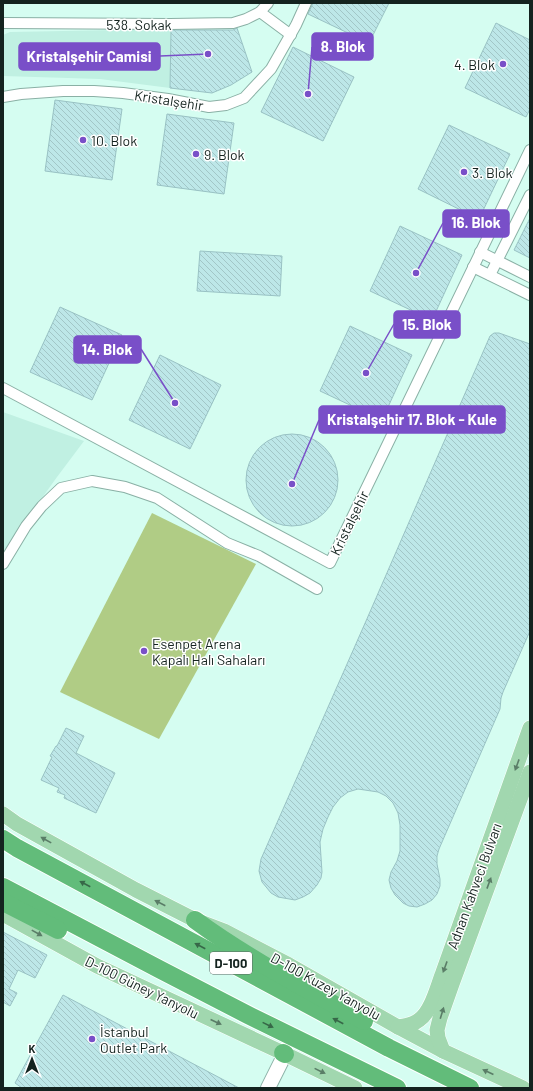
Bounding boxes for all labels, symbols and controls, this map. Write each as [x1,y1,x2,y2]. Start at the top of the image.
street label: 538. Sokak [106,16,172,33]
callout: 8. Blok [312,33,373,60]
text: 8. Blok [321,37,365,55]
callout: Kristalşehir Camisi [19,43,160,70]
text: Kristalşehir Camisi [27,47,152,65]
place label: 4. Blok [454,56,495,73]
marker: 4. Blok [498,59,508,69]
street label: Kristalşehir [133,86,205,114]
place label: 10. Blok [91,132,137,149]
marker: 10. Blok [78,135,88,145]
place label: 9. Blok [204,146,245,163]
marker: 9. Blok [191,149,201,159]
place label: 3. Blok [472,164,513,181]
marker: 3. Blok [459,167,469,177]
callout: 16. Blok [443,210,509,237]
text: 16. Blok [451,213,501,231]
callout: 15. Blok [394,311,460,338]
text: 15. Blok [402,315,452,333]
callout: 14. Blok [74,336,141,363]
text: 14. Blok [82,340,132,358]
callout: Kristalşehir 17. Blok - Kule [319,406,505,433]
text: Kristalşehir 17. Blok - Kule [327,410,497,428]
street label: Kristalşehir [326,488,372,558]
place label: Esenpet Arena Kapalı Halı Sahaları [152,635,265,668]
marker: Esenpet Arena Kapalı Halı Sahaları [139,646,149,656]
one-way arrow [514,759,520,771]
street label: Adnan Kahveci Bulvarı [443,821,505,951]
one-way arrow [40,837,52,844]
one-way arrow [487,876,493,888]
one-way arrow [79,881,91,888]
one-way arrow [155,899,166,906]
one-way arrow [31,930,43,937]
one-way arrow [194,942,205,949]
street label: D-100 Kuzey Yanyolu [268,949,384,1023]
street label: D-100 Güney Yanyolu [82,952,202,1022]
road number: D-100 [210,952,252,974]
one-way arrow [442,961,448,973]
one-way arrow [439,1007,445,1019]
one-way arrow [333,1018,344,1025]
one-way arrow [211,1019,222,1025]
one-way arrow [263,1022,274,1028]
place label: İstanbul Outlet Park [100,1023,167,1056]
marker: İstanbul Outlet Park [87,1034,97,1044]
north arrow [12,1039,52,1079]
text: K [29,1042,36,1055]
one-way arrow [314,1068,326,1074]
one-way arrow [482,1069,494,1075]

